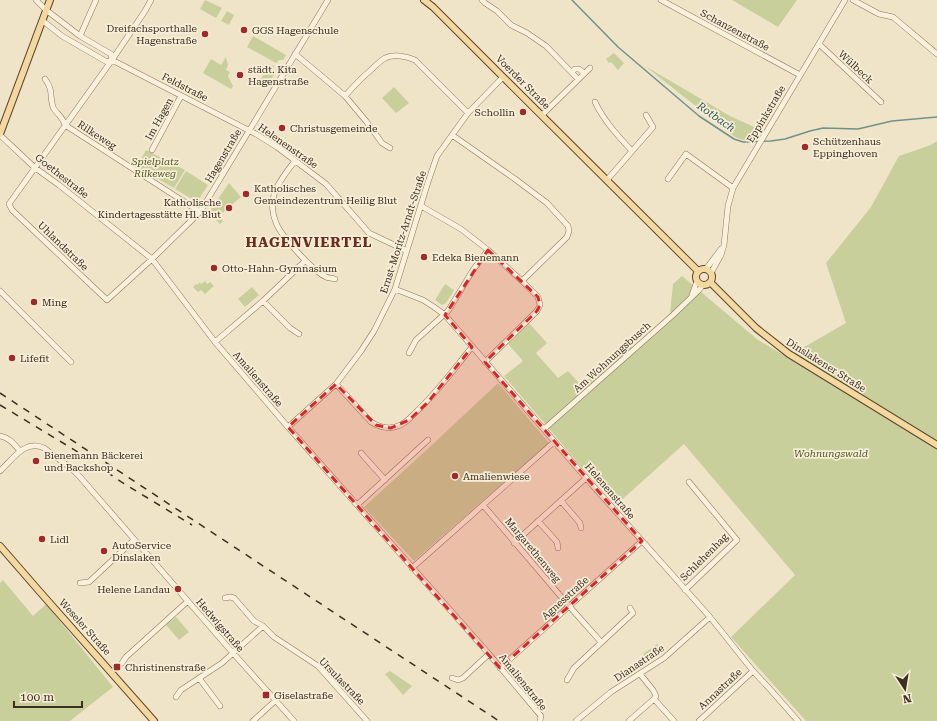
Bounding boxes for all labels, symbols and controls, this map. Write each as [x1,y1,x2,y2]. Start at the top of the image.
street label: Schanzenstraße [699,7,772,53]
place label: Dreifachsporthalle Hagenstraße [107,23,197,46]
marker: GGS Hagenschule [239,25,249,35]
place label: GGS Hagenschule [252,25,339,36]
marker: Dreifachsporthalle Hagenstraße [200,29,210,39]
street label: Wülbeck [836,48,876,86]
street label: Voerder Straße [494,53,553,112]
place label: städt. Kita Hagenstraße [248,64,309,87]
marker: städt. Kita Hagenstraße [235,70,245,80]
street label: Feldstraße [160,71,210,103]
street label: Eppinkstraße [745,83,788,145]
street label: Im Hagen [143,96,175,142]
water label: Rotbach [694,99,738,135]
place label: Schollin [475,107,516,118]
marker: Schollin [518,107,528,117]
street label: Rilkeweg [76,118,119,152]
street label: Helenenstraße [256,121,320,171]
marker: Christusgemeinde [277,123,287,133]
place label: Christusgemeinde [290,123,378,134]
street label: Hagenstraße [203,127,244,185]
place label: Schützenhaus Eppinghoven [813,136,881,159]
marker: Schützenhaus Eppinghoven [800,142,810,152]
street label: Goethestraße [33,152,91,201]
park label: Spielplatz Rilkeweg [130,156,179,179]
street label: Ernst-Moritz-Arndt-Straße [378,169,428,295]
place label: Katholisches Gemeindezentrum Heilig Blut [254,183,397,206]
marker: Katholisches Gemeindezentrum Heilig Blut [241,189,251,199]
place label: Katholische Kindertagesstätte Hl. Blut [98,197,222,220]
marker: Katholische Kindertagesstätte Hl. Blut [224,203,234,213]
street label: Uhlandstraße [36,219,91,273]
district label: HAGENVIERTEL [246,234,372,250]
marker: Edeka Bienemann [419,252,429,262]
place label: Edeka Bienemann [432,252,519,263]
marker: Otto-Hahn-Gymnasium [209,263,219,273]
place label: Otto-Hahn-Gymnasium [222,263,337,274]
marker: Ming [29,297,39,307]
place label: Ming [42,297,67,308]
street label: Am Wohnungsbusch [571,319,653,394]
street label: Dinslakener Straße [784,336,868,394]
street label: Amalienstraße [231,349,285,409]
marker: Lifefit [7,353,17,363]
place label: Lifefit [20,353,49,364]
park label: Wohnungswald [794,448,868,459]
place label: Bienemann Bäckerei und Backshop [44,450,143,473]
marker: Bienemann Bäckerei und Backshop [31,456,41,466]
street label: Helenenstraße [583,461,638,521]
marker: Amalienwiese [450,471,460,481]
place label: Amalienwiese [463,471,530,482]
street label: Margarethenweg [503,516,563,585]
street label: Schlehenhag [678,531,730,583]
marker: Lidl [37,534,47,544]
place label: Lidl [50,534,69,545]
place label: AutoService Dinslaken [112,540,172,563]
marker: AutoService Dinslaken [99,546,109,556]
street label: Agnesstraße [539,574,591,622]
place label: Helene Landau [97,584,171,595]
marker: Helene Landau [173,584,183,594]
street label: Hedwigstraße [194,596,246,654]
street label: Weseler Straße [57,597,113,658]
street label: Dianastraße [612,642,666,684]
street label: Amalienstraße [497,652,549,713]
street label: Ursulastraße [317,655,368,707]
marker: Christinenstraße [112,662,122,672]
place label: Christinenstraße [125,662,206,673]
street label: Annastraße [696,666,744,712]
north arrow [885,669,925,709]
scale bar [14,683,82,709]
text: 100 m [20,690,54,704]
marker: Giselastraße [261,690,271,700]
place label: Giselastraße [274,690,334,701]
text: N [901,691,912,706]

